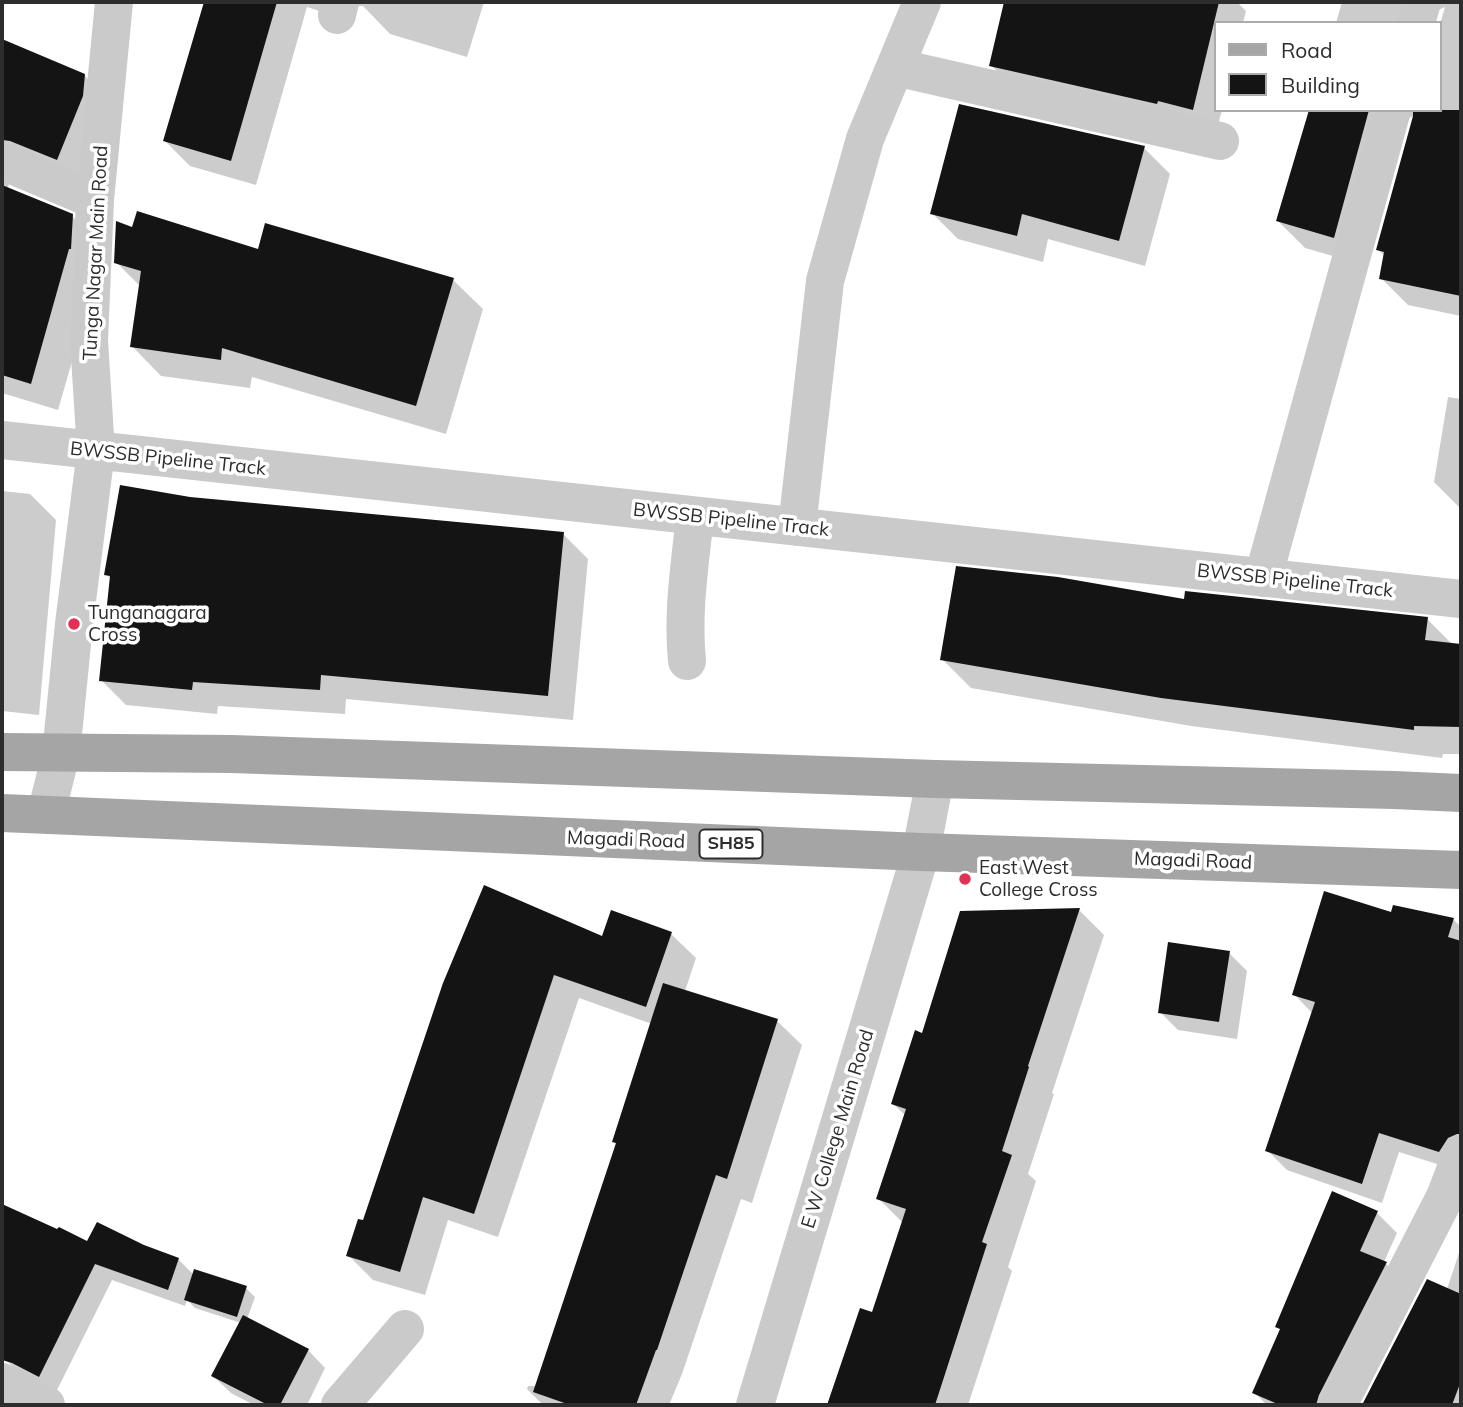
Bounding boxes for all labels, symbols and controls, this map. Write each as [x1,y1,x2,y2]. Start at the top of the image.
legend [1214,21,1442,112]
text: Road [1281,37,1332,63]
text: Building [1281,72,1360,98]
street label: Tunga Nagar Main Road [79,145,113,361]
street label: BWSSB Pipeline Track [69,437,267,481]
street label: BWSSB Pipeline Track [632,498,830,542]
street label: BWSSB Pipeline Track [1196,559,1394,603]
place label: Tunganagara Cross [88,602,207,646]
marker: Tunganagara Cross [66,616,82,632]
street label: Magadi Road [567,827,685,853]
road number: SH85 [700,830,762,858]
street label: Magadi Road [1134,848,1252,874]
place label: East West College Cross [979,857,1098,901]
marker: East West College Cross [957,871,973,887]
street label: E W College Main Road [797,1027,879,1231]

